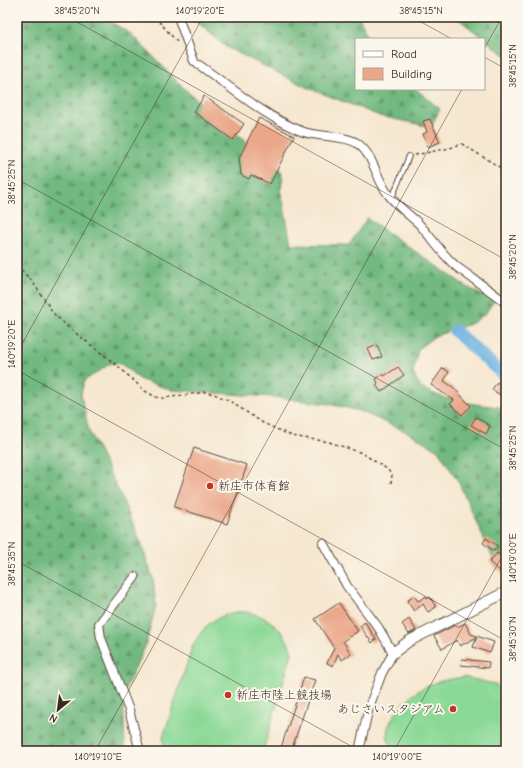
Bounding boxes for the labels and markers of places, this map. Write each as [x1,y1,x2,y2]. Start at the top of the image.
place label: 新庄市体育館 [218,479,290,493]
marker: 新庄市体育館 [205,481,215,491]
place label: 新庄市陸上競技場 [236,688,332,702]
marker: 新庄市陸上競技場 [223,690,233,700]
place label: あじさいスタジアム [337,702,445,716]
marker: あじさいスタジアム [448,704,458,714]

